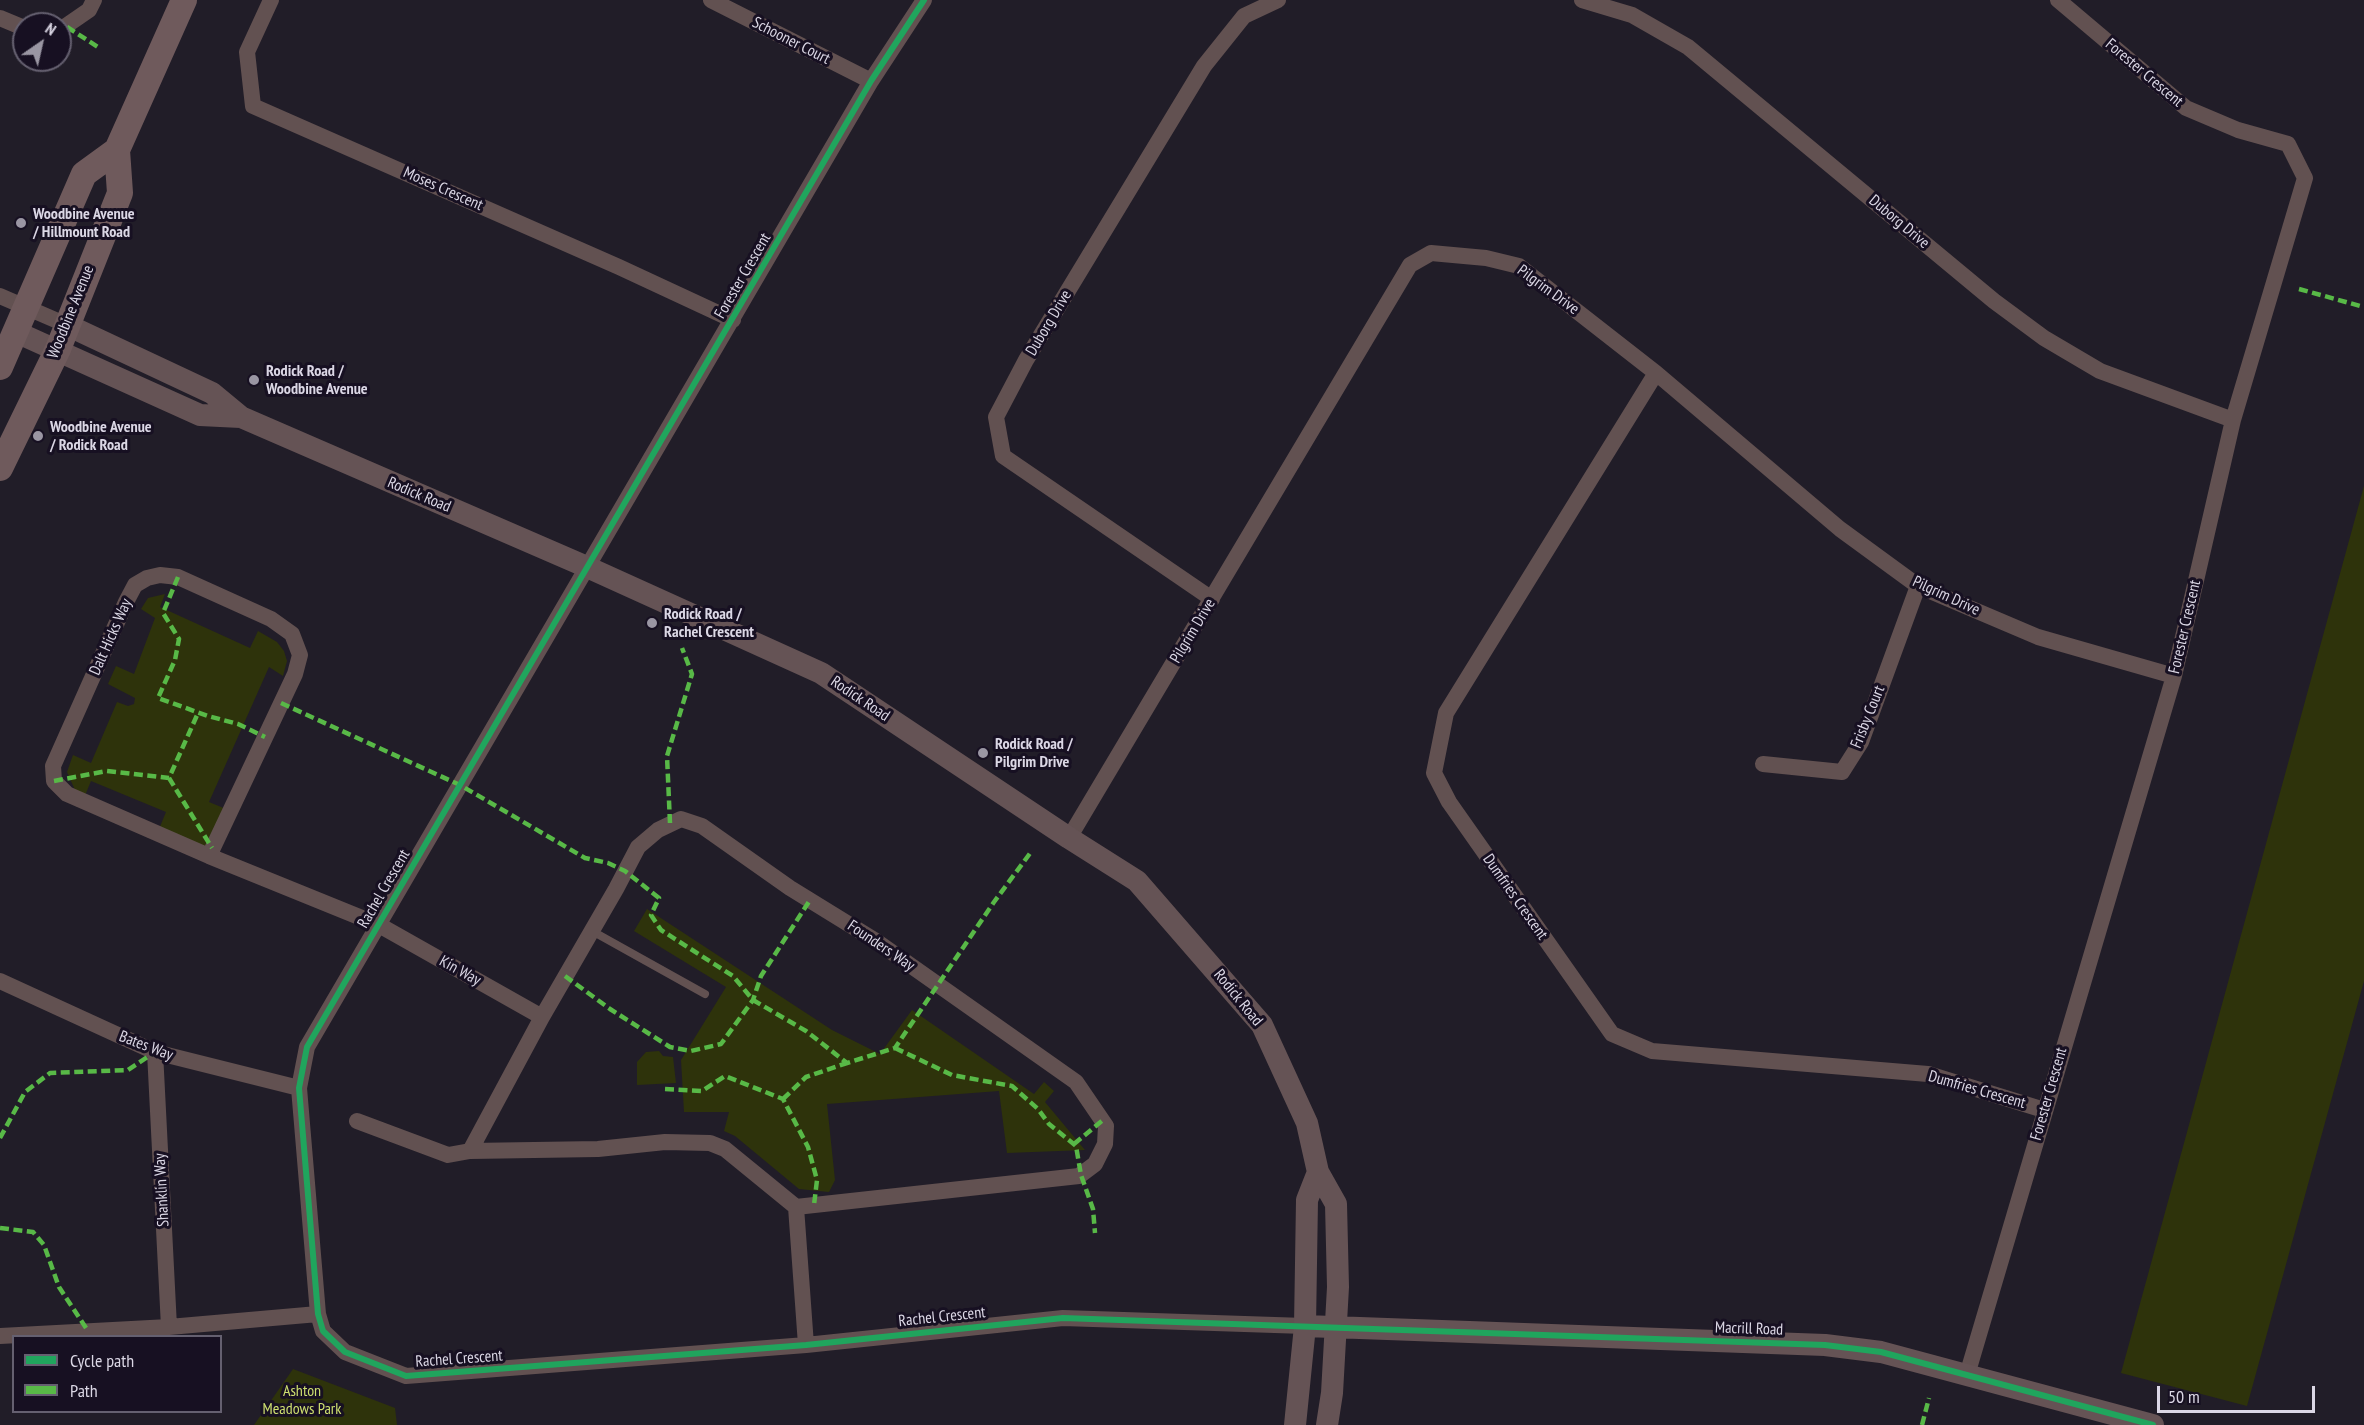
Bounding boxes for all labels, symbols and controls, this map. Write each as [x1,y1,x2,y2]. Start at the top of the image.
north arrow [12,12,72,72]
street label: Schooner Court [749,13,833,69]
text: N [42,18,60,39]
street label: Forester Crescent [2101,35,2187,111]
street label: Moses Crescent [400,163,486,215]
street label: Duborg Drive [1865,191,1933,253]
place label: Woodbine Avenue / Hillmount Road [33,204,135,242]
marker: Woodbine Avenue / Hillmount Road [14,216,28,230]
street label: Forester Crescent [711,230,775,322]
street label: Pilgrim Drive [1513,261,1583,319]
street label: Woodbine Avenue [44,263,98,361]
street label: Duborg Drive [1022,287,1076,359]
place label: Rodick Road / Woodbine Avenue [266,361,368,399]
marker: Rodick Road / Woodbine Avenue [247,373,261,387]
place label: Woodbine Avenue / Rodick Road [50,417,152,455]
marker: Woodbine Avenue / Rodick Road [31,429,45,443]
street label: Rodick Road [384,473,454,517]
street label: Pilgrim Drive [1909,572,1983,620]
street label: Forester Crescent [2165,578,2205,676]
street label: Pilgrim Drive [1166,595,1220,667]
street label: Dalt Hicks Way [86,596,136,678]
place label: Rodick Road / Rachel Crescent [664,604,754,642]
marker: Rodick Road / Rachel Crescent [645,616,659,630]
street label: Rodick Road [827,672,893,726]
street label: Frisby Court [1847,683,1889,751]
place label: Rodick Road / Pilgrim Drive [995,734,1073,772]
marker: Rodick Road / Pilgrim Drive [976,746,990,760]
street label: Rachel Crescent [354,846,414,932]
street label: Dumfries Crescent [1478,850,1552,944]
street label: Founders Way [844,917,918,975]
street label: Kin Way [436,952,484,990]
street label: Rodick Road [1209,966,1267,1030]
street label: Bates Way [116,1027,176,1065]
street label: Forester Crescent [2027,1045,2071,1143]
street label: Dumfries Crescent [1926,1067,2028,1113]
street label: Shanklin Way [150,1153,174,1227]
street label: Rachel Crescent [897,1303,987,1331]
street label: Macrill Road [1715,1318,1783,1340]
legend [12,1335,222,1413]
street label: Rachel Crescent [415,1346,503,1372]
text: Cycle path [70,1349,134,1372]
scale bar [2160,1374,2318,1412]
text: Path [70,1379,98,1402]
park label: Ashton Meadows Park [263,1381,341,1419]
text: 50 m [2168,1385,2200,1408]

